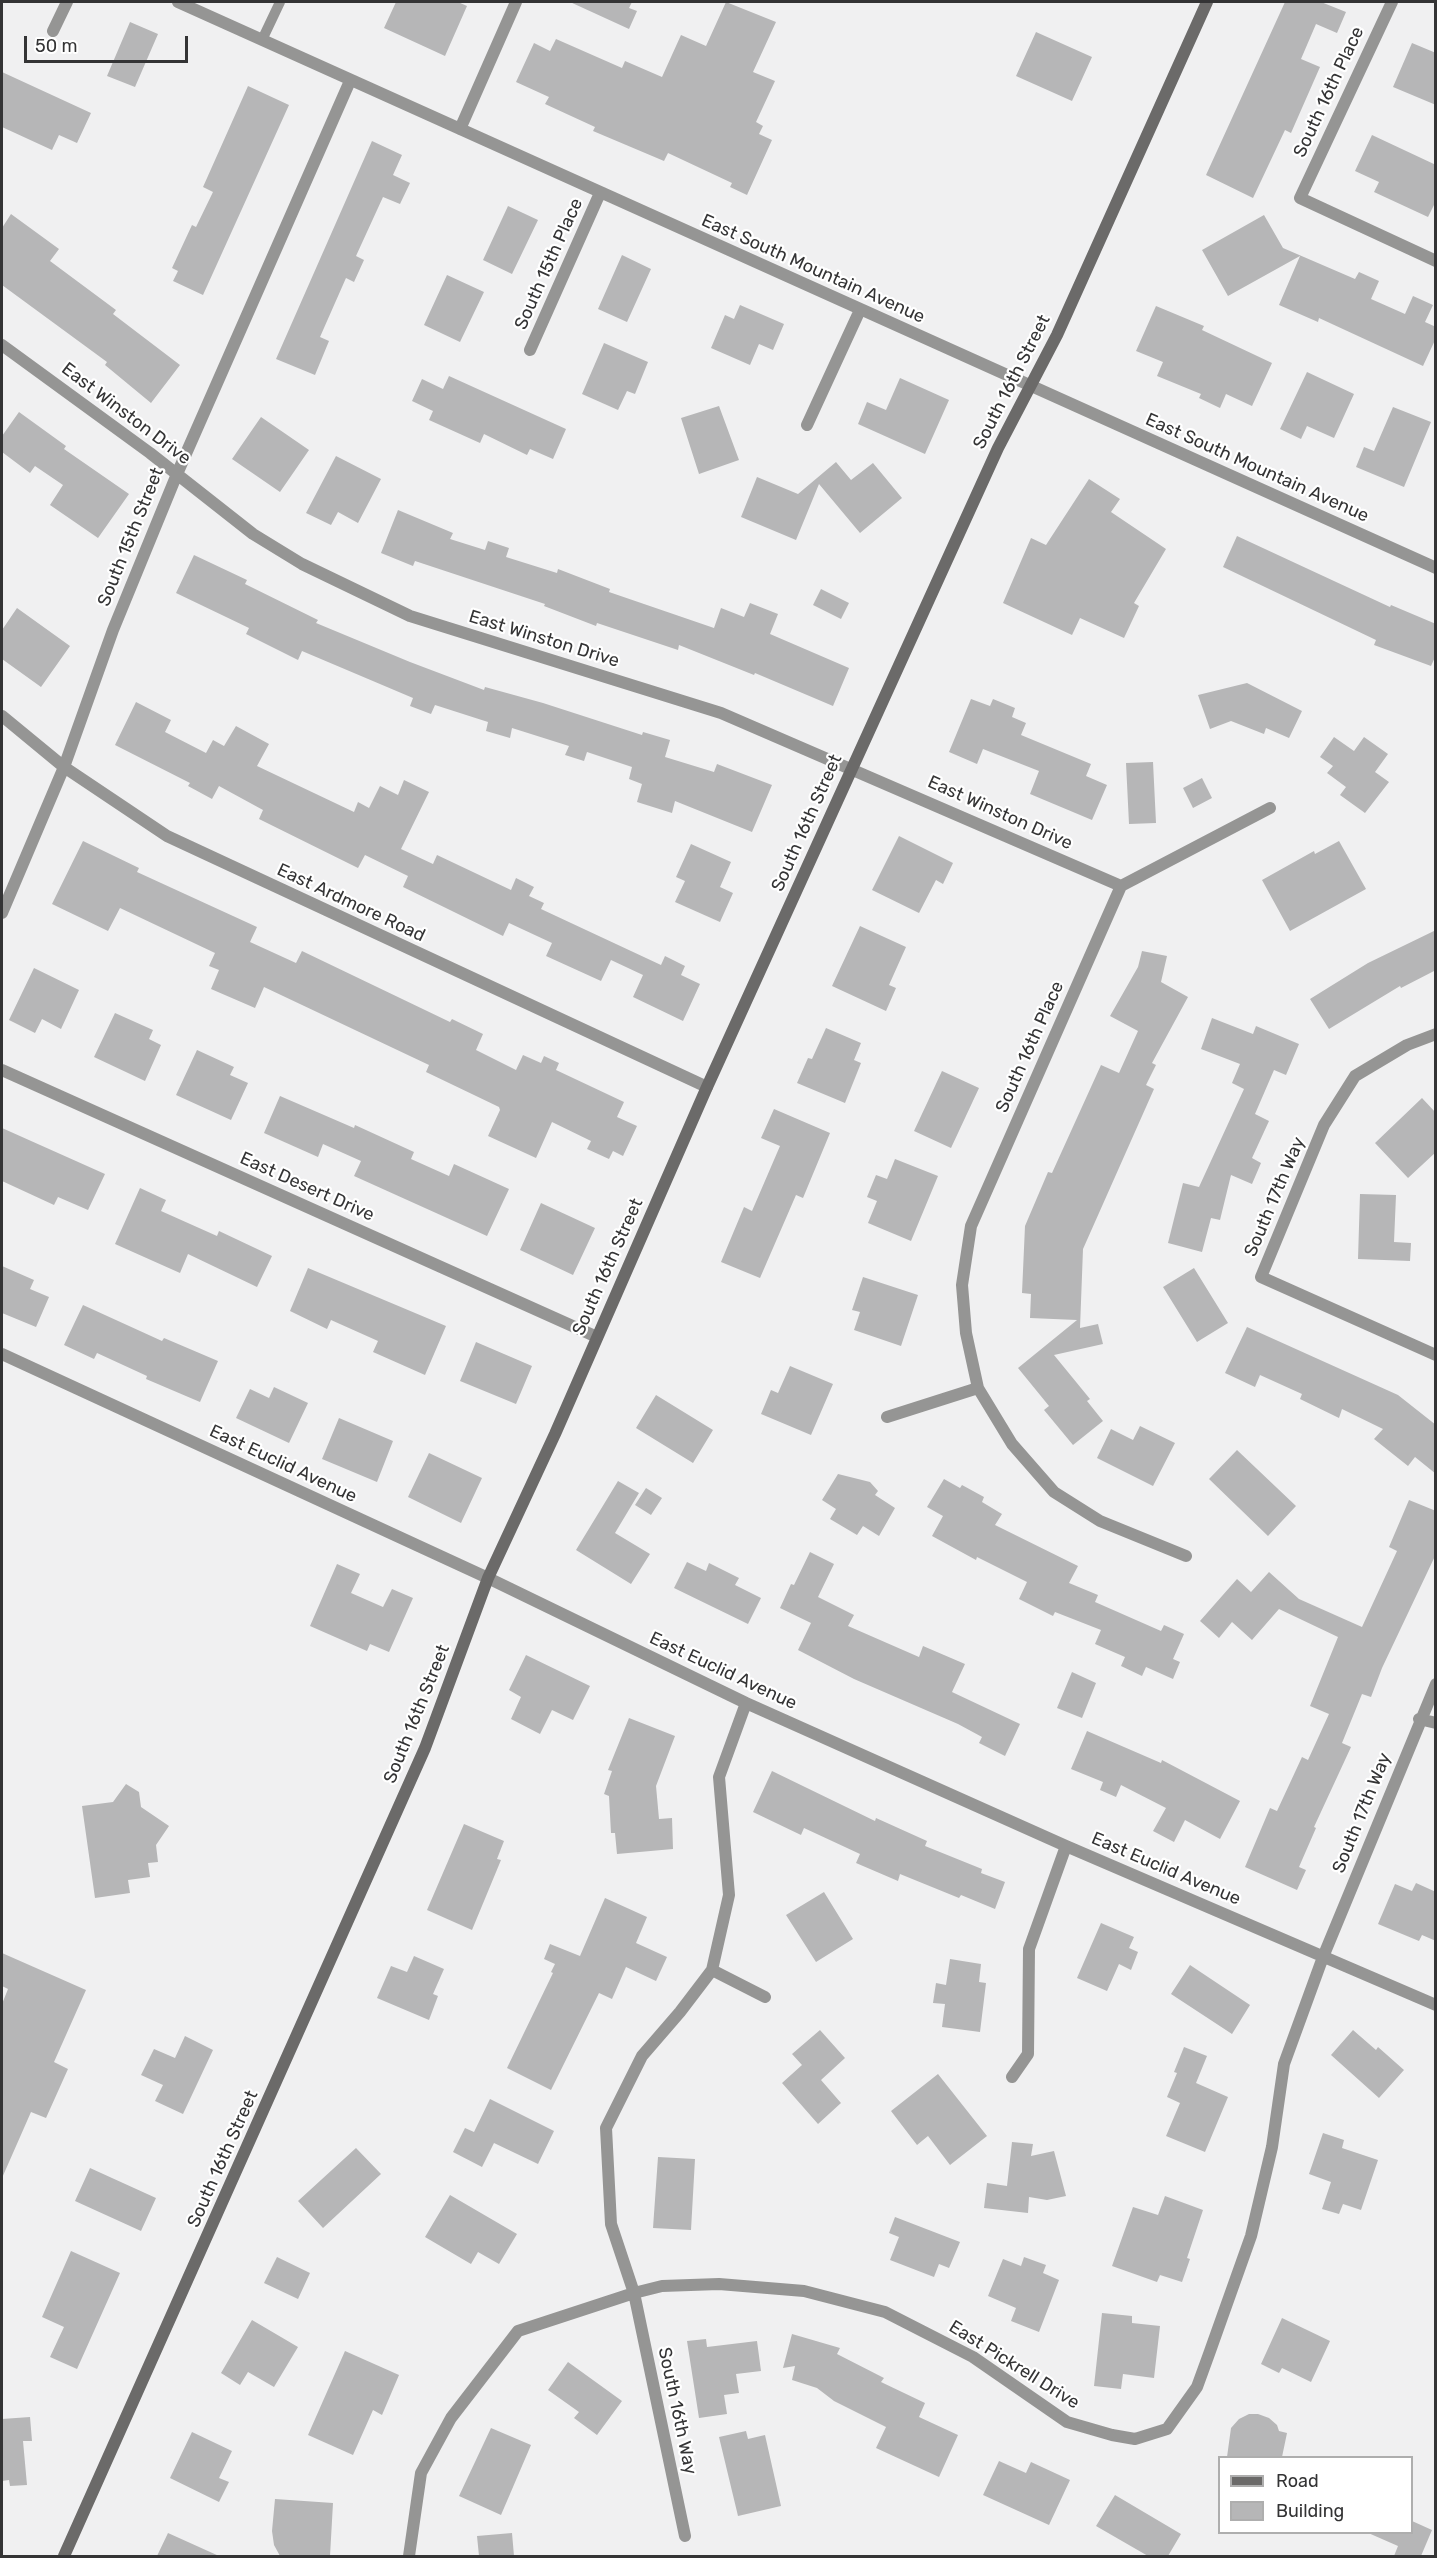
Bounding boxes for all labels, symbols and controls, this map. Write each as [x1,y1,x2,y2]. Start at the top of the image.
street label: South 16th Place [1289,23,1369,161]
scale bar [27,24,190,62]
text: 50 m [35,35,78,57]
street label: South 15th Place [510,195,588,333]
street label: East South Mountain Avenue [698,210,928,328]
street label: South 16th Street [969,311,1055,453]
street label: East Winston Drive [57,358,195,470]
street label: East South Mountain Avenue [1142,409,1372,527]
street label: South 15th Street [93,465,169,609]
street label: East Winston Drive [466,606,622,672]
street label: South 16th Street [767,751,847,895]
street label: East Winston Drive [924,771,1076,855]
street label: East Ardmore Road [273,859,429,947]
street label: South 16th Place [991,978,1069,1116]
street label: South 17th Way [1240,1134,1310,1260]
street label: East Desert Drive [236,1148,378,1226]
street label: South 16th Street [568,1195,648,1339]
street label: East Euclid Avenue [206,1420,360,1508]
street label: East Euclid Avenue [646,1627,800,1715]
street label: South 16th Street [379,1641,455,1787]
street label: South 17th Way [1328,1750,1396,1876]
street label: East Euclid Avenue [1088,1828,1244,1910]
street label: South 16th Street [183,2087,263,2231]
street label: East Pickrell Drive [945,2316,1083,2414]
street label: South 16th Way [653,2345,701,2477]
legend [1218,2456,1413,2534]
text: Road [1276,2470,1319,2492]
text: Building [1276,2500,1344,2522]

